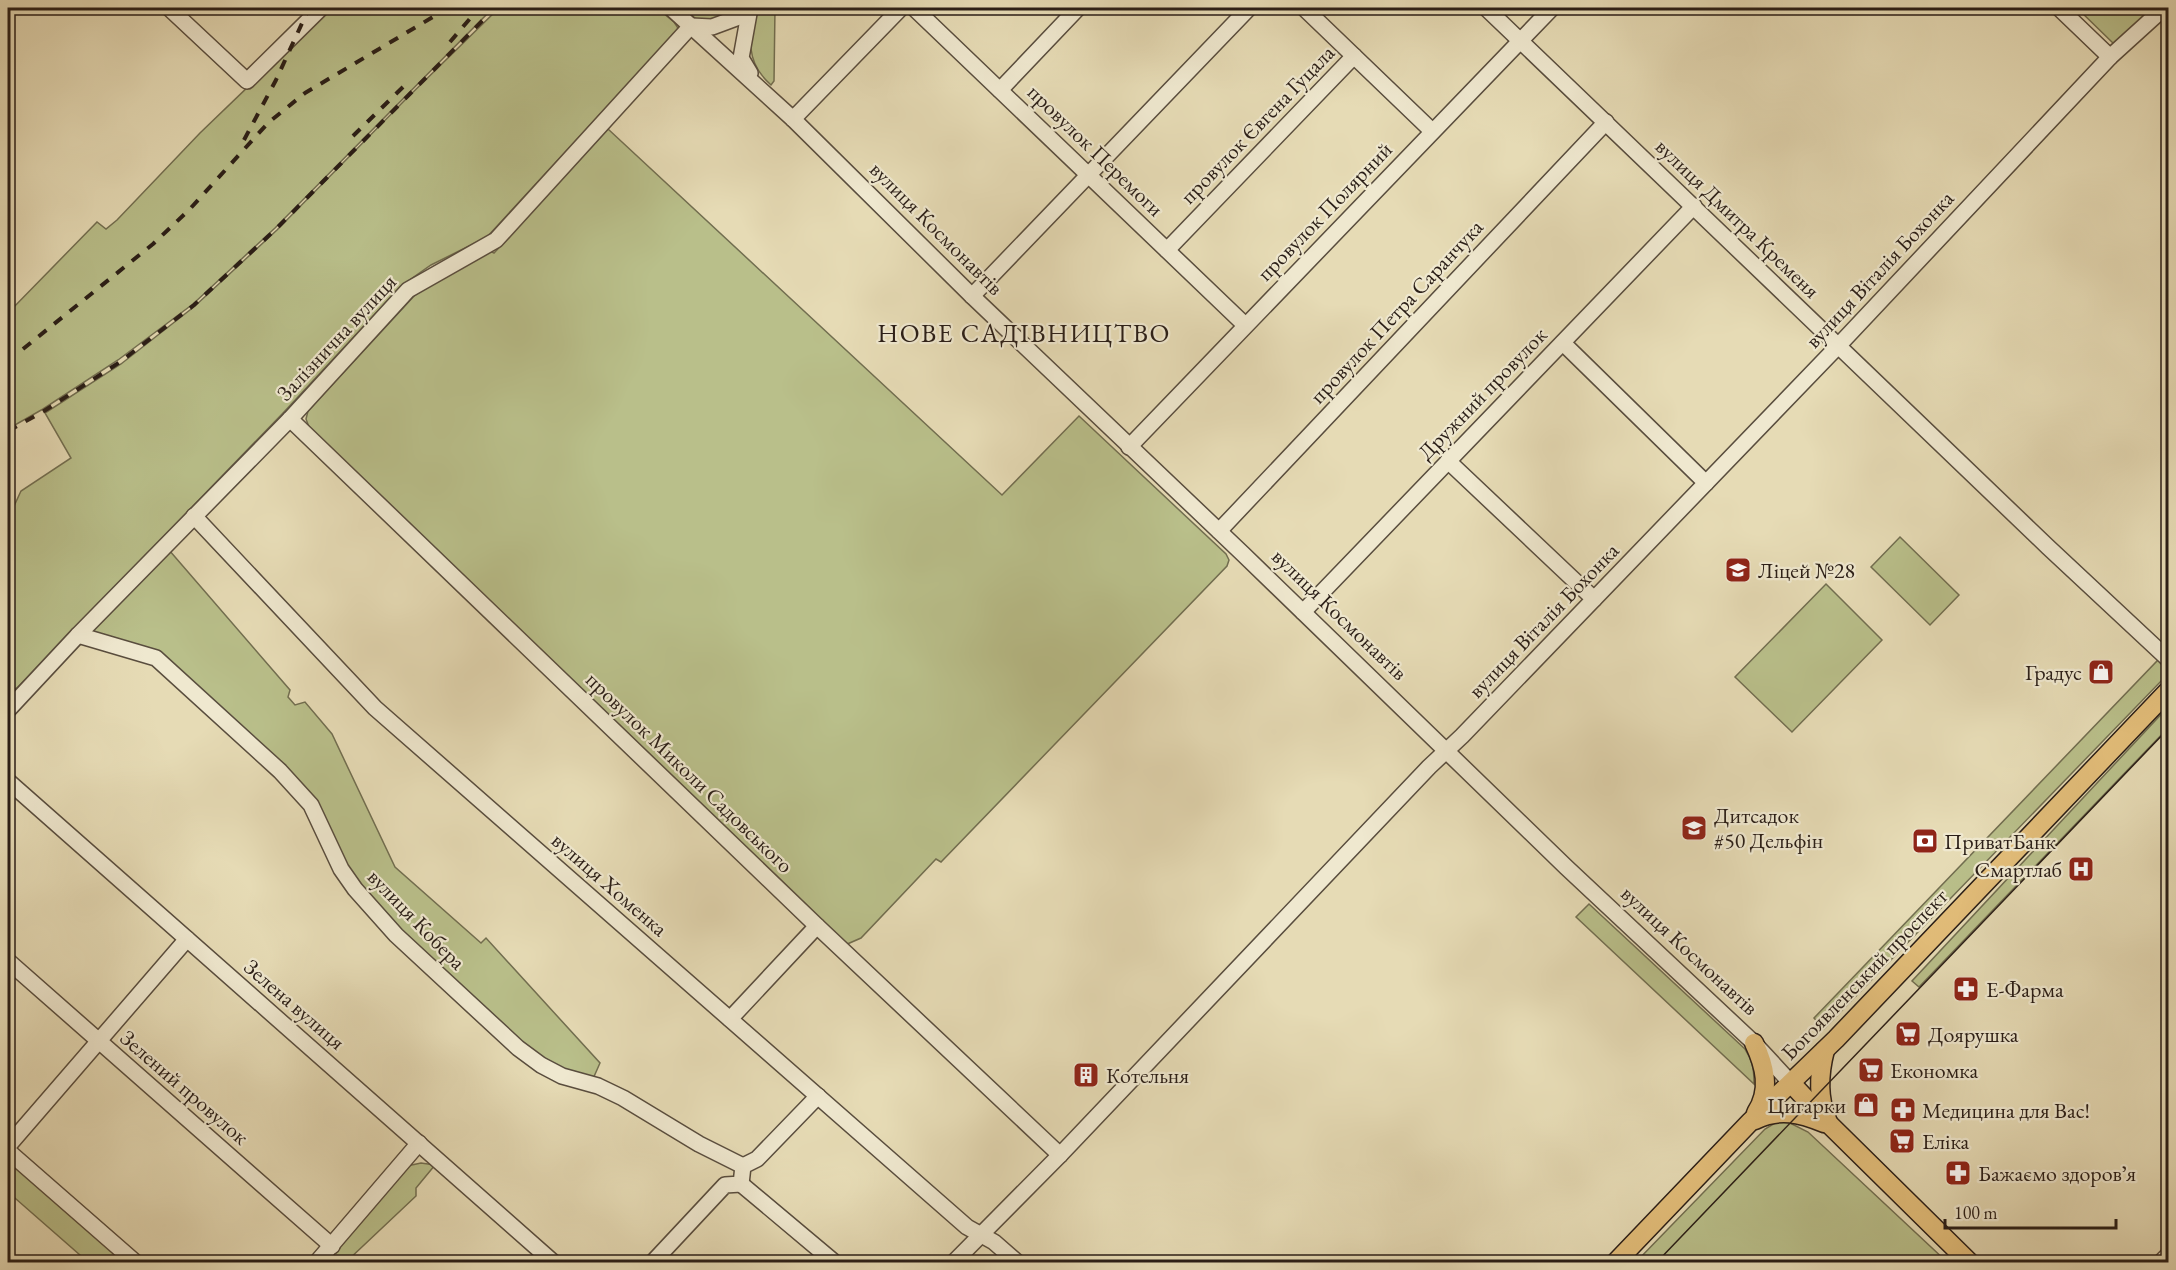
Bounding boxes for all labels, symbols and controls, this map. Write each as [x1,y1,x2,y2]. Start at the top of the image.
street label: провулок Євгена Гуцала [1174,38,1341,210]
street label: провулок Перемоги [1021,78,1170,223]
street label: вулиця Дмитра Кременя [1649,132,1826,305]
street label: провулок Полярний [1250,135,1399,287]
street label: вулиця Космонавтів [864,155,1010,301]
street label: вулиця Віталія Бохонка [1799,184,1960,354]
street label: провулок Петра Саранчука [1303,213,1490,410]
street label: Залізнична вулиця [270,268,403,407]
district label: НОВЕ САДІВНИЦТВО [877,316,1171,350]
street label: Дружний провулок [1411,320,1554,466]
street label: вулиця Віталія Бохонка [1462,536,1625,704]
street label: вулиця Космонавтів [1266,542,1414,687]
school or university icon: Ліцей №28 [1723,555,1753,585]
place label: Ліцей №28 [1758,556,1855,585]
shop icon: Градус [2086,657,2116,687]
place label: Градус [2025,658,2082,687]
street label: провулок Миколи Садовського [580,665,800,879]
place label: Дитсадок #50 Дельфін [1714,801,1823,855]
school or university icon: Дитсадок #50 Дельфін [1679,813,1709,843]
street label: вулиця Хоменка [546,826,674,943]
bank icon: ПриватБанк [1910,826,1940,856]
place label: ПриватБанк [1944,827,2057,856]
hospital icon: Смартлаб [2066,854,2096,884]
place label: Смартлаб [1975,855,2062,884]
street label: вулиця Кобера [361,863,472,976]
street label: вулиця Космонавтів [1615,879,1765,1022]
street label: Богоявленський проспект [1775,882,1954,1066]
street label: Зелена вулиця [238,952,351,1056]
pharmacy icon: Е-Фарма [1951,974,1981,1004]
place label: Е-Фарма [1986,975,2064,1004]
supermarket icon: Доярушка [1893,1019,1923,1049]
place label: Доярушка [1928,1020,2019,1049]
street label: Зелений провулок [114,1023,255,1152]
supermarket icon: Економка [1856,1055,1886,1085]
place label: Економка [1890,1056,1978,1085]
building icon: Котельня [1071,1060,1101,1090]
place label: Котельня [1106,1061,1189,1090]
shop icon: Цигарки [1851,1090,1881,1120]
place label: Цигарки [1767,1091,1846,1120]
pharmacy icon: Медицина для Вас! [1888,1095,1918,1125]
place label: Медицина для Вас! [1922,1096,2090,1125]
supermarket icon: Еліка [1887,1126,1917,1156]
place label: Еліка [1922,1127,1970,1156]
pharmacy icon: Бажаємо здоровʼя [1943,1158,1973,1188]
place label: Бажаємо здоровʼя [1978,1159,2136,1188]
scale bar [1945,1192,2116,1230]
text: 100 m [1954,1201,1998,1224]

